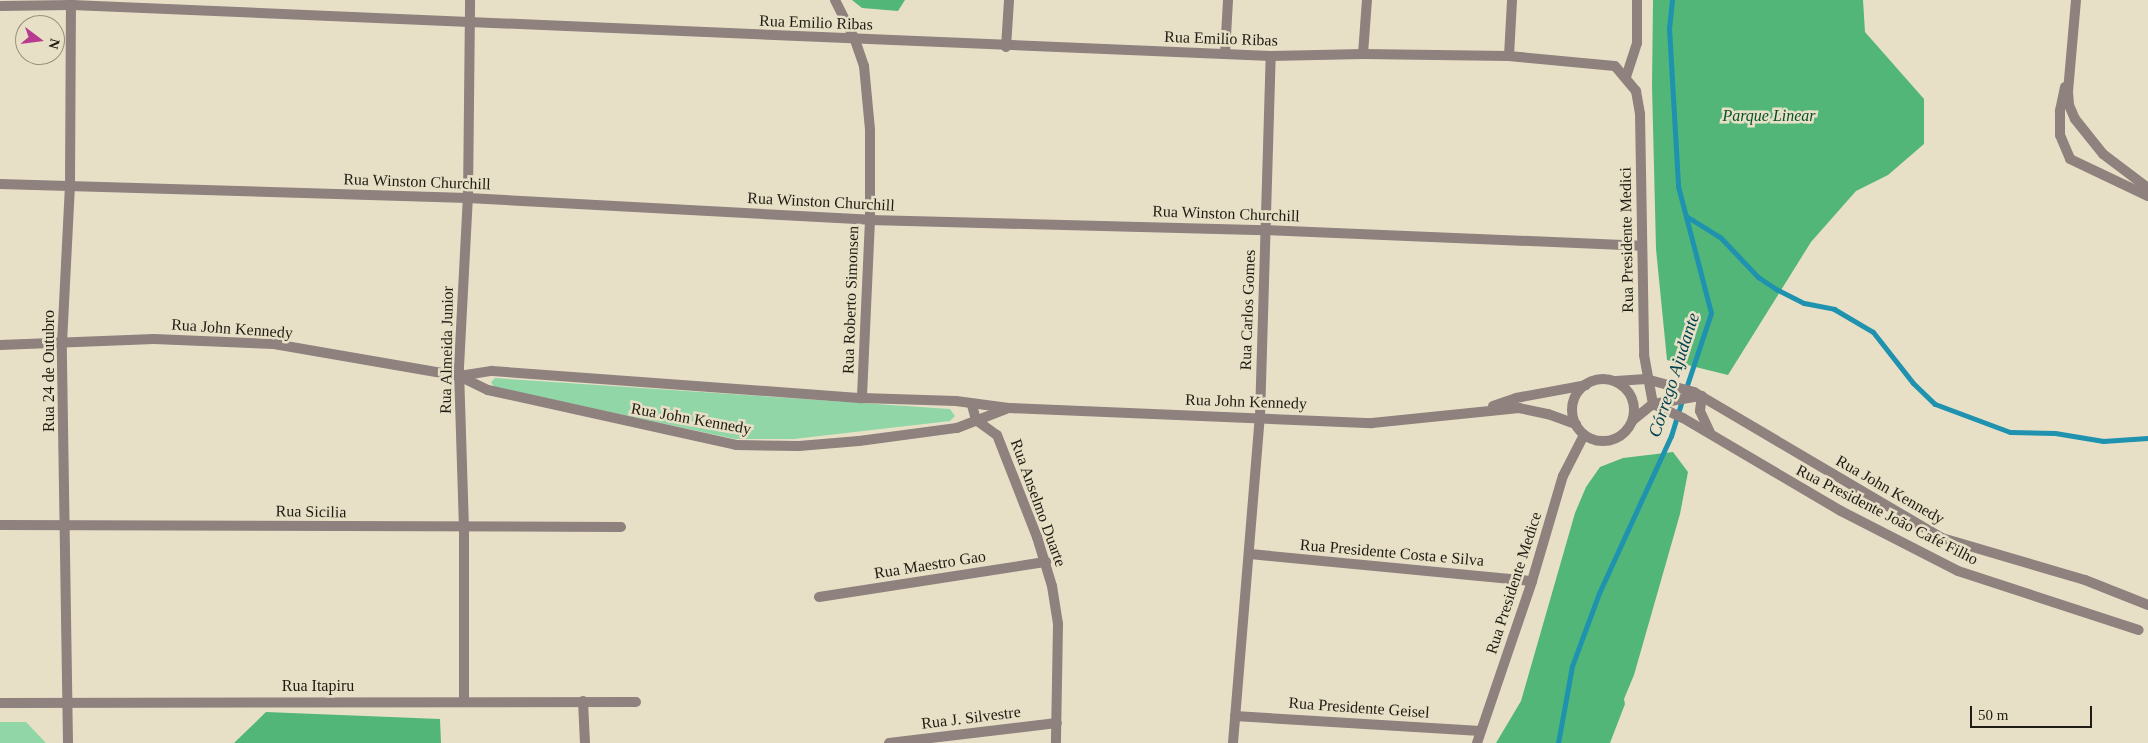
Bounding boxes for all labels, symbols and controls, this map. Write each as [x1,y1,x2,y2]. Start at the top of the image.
street label: Rua Emilio Ribas [759,11,873,35]
north arrow [15,15,65,65]
street label: Rua Emilio Ribas [1164,27,1278,51]
text: N [45,37,63,51]
park label: Parque Linear [1722,106,1816,126]
street label: Rua Presidente Medici [1616,167,1638,313]
street label: Rua Winston Churchill [343,170,491,194]
street label: Rua Winston Churchill [747,189,895,215]
street label: Rua Winston Churchill [1152,202,1300,226]
street label: Rua Roberto Simonsen [839,225,863,375]
street label: Rua Carlos Gomes [1236,249,1260,371]
street label: Rua Almeida Junior [436,285,458,415]
street label: Rua 24 de Outubro [39,310,59,432]
water label: Córrego Ajudante [1644,310,1704,440]
street label: Rua John Kennedy [171,315,293,343]
street label: Rua John Kennedy [1185,390,1307,414]
street label: Rua John Kennedy [629,399,753,439]
street label: Rua Anselmo Duarte [1006,436,1070,570]
street label: Rua John Kennedy [1832,451,1948,529]
street label: Rua Presidente João Café Filho [1793,461,1981,569]
street label: Rua Sicilia [276,502,346,522]
street label: Rua Presidente Medice [1482,509,1546,657]
street label: Rua Presidente Costa e Silva [1299,535,1485,571]
street label: Rua Maestro Gao [873,547,987,583]
street label: Rua Itapiru [282,676,354,696]
street label: Rua Presidente Geisel [1288,693,1430,723]
scale bar [1973,696,2096,728]
street label: Rua J. Silvestre [920,702,1022,734]
text: 50 m [1978,707,2008,723]

